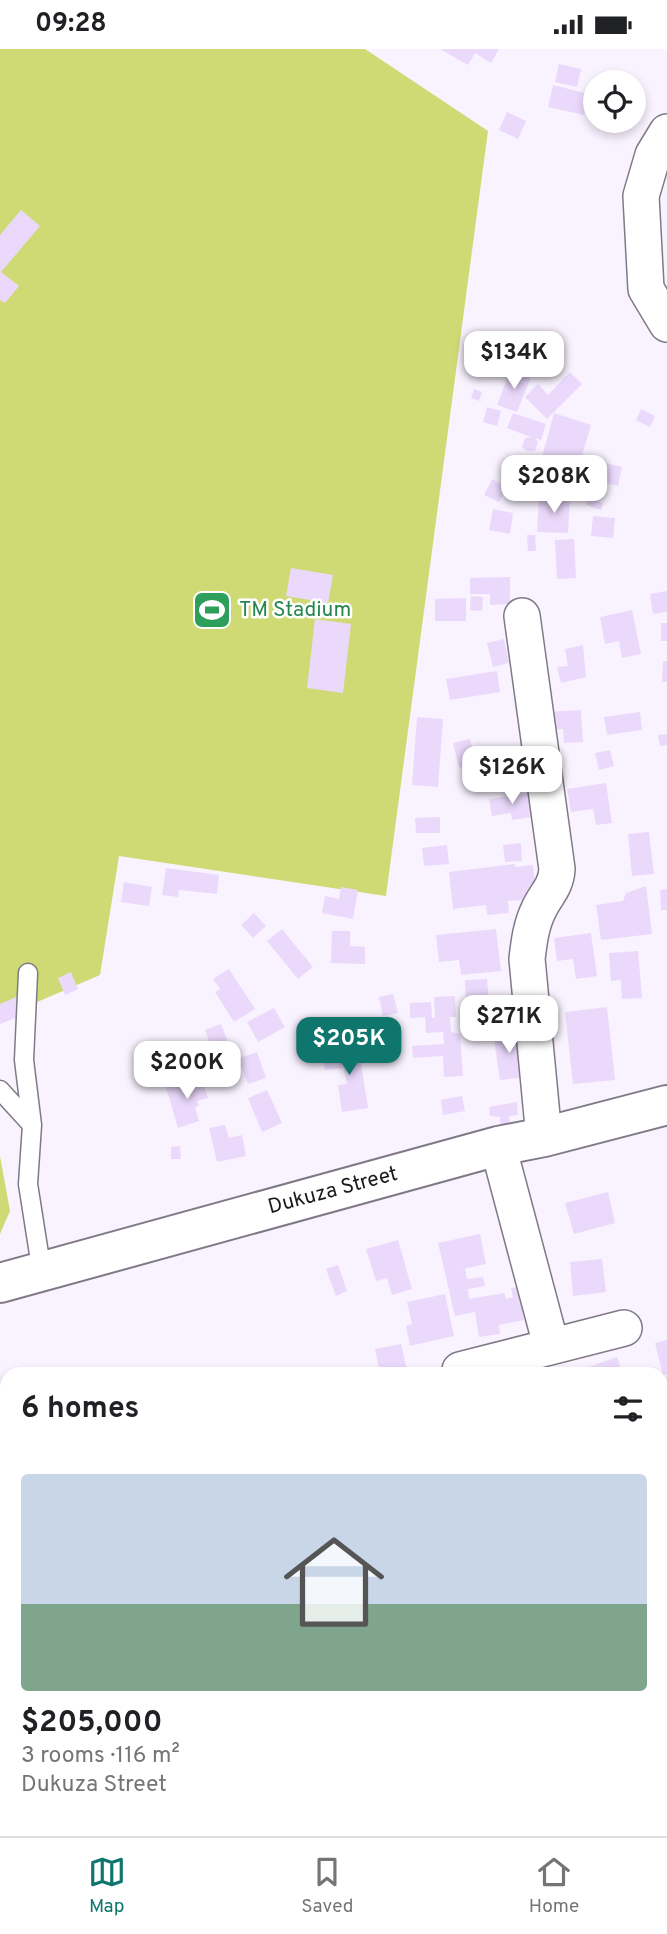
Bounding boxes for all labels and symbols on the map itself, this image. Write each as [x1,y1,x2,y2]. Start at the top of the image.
pin: $134K [465,331,563,391]
pin: $208K [505,455,603,515]
sports icon: TM Stadium [191,589,233,631]
place label: TM Stadium [239,597,351,624]
pin: $126K [463,747,561,806]
pin: $271K [460,995,558,1055]
pin: $205K [300,1017,398,1077]
pin: $200K [138,1041,236,1101]
street label: Dukuza Street [265,1161,401,1221]

